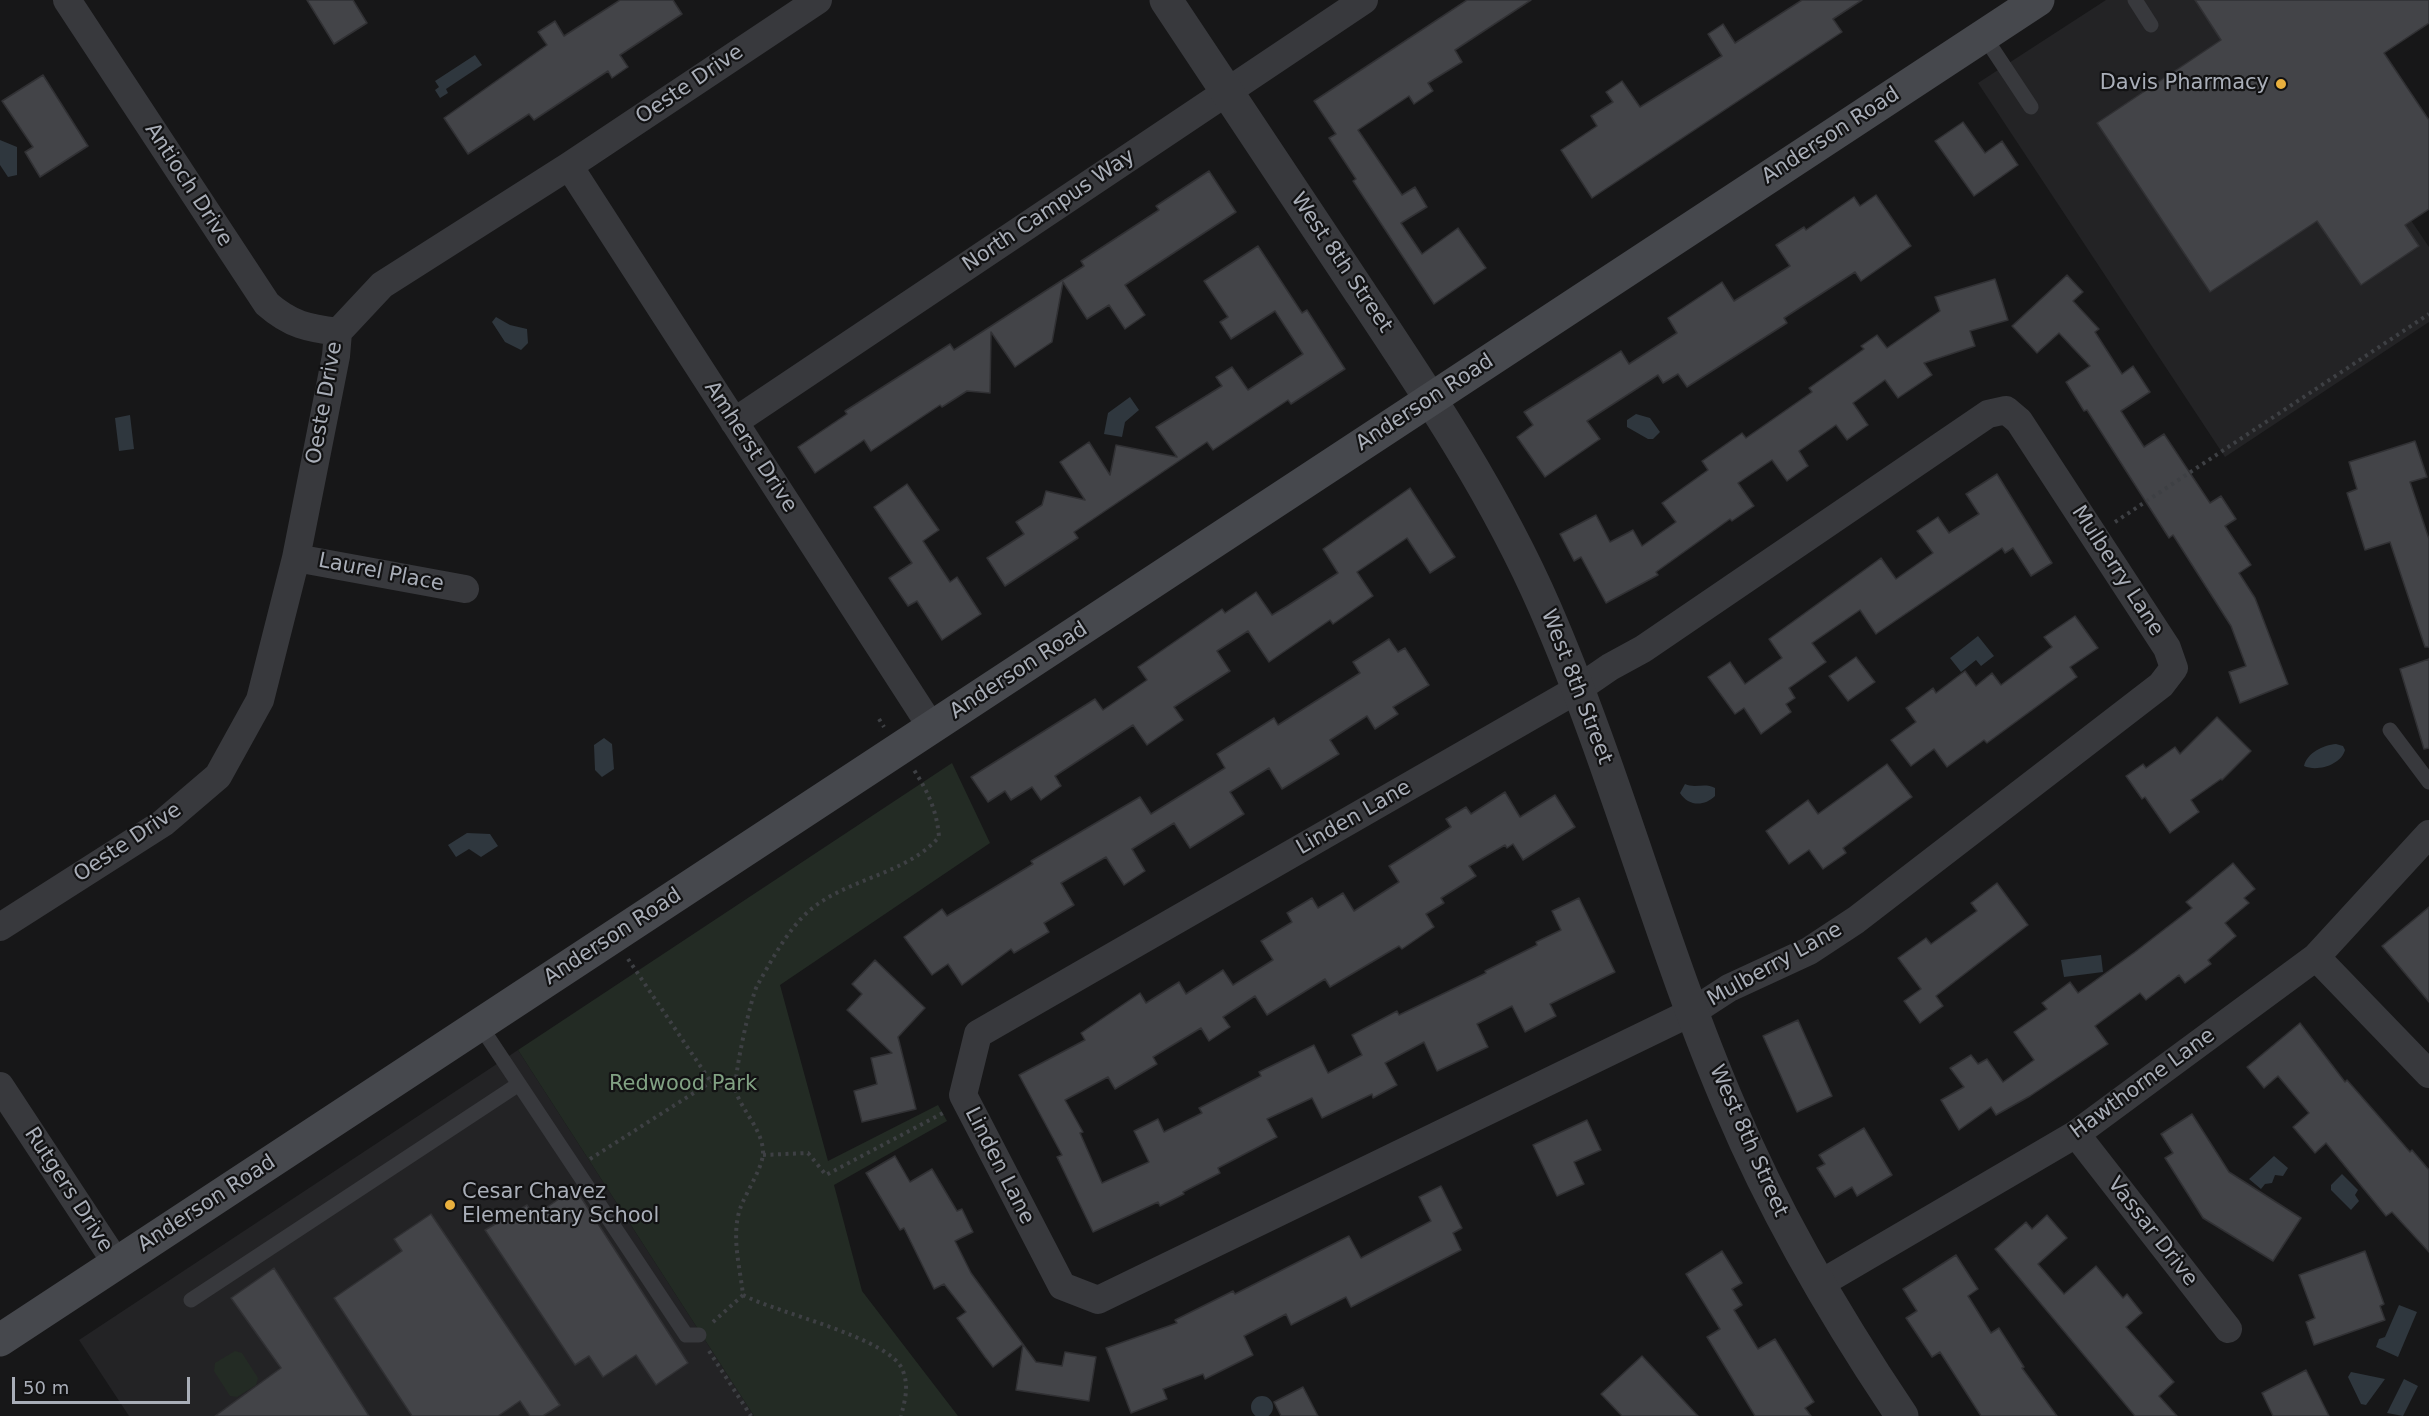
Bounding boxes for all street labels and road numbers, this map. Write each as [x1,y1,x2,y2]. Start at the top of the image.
street label: Oeste Drive [631,40,749,130]
street label: Anderson Road [1757,82,1905,190]
street label: Antioch Drive [139,119,237,251]
street label: North Campus Way [958,144,1140,278]
street label: West 8th Street [1285,188,1397,338]
street label: Oeste Drive [302,340,348,466]
street label: Anderson Road [1351,349,1499,457]
street label: Amherst Drive [698,377,802,517]
street label: Mulberry Lane [2065,501,2169,641]
street label: Laurel Place [316,548,446,598]
street label: West 8th Street [1535,606,1617,768]
street label: Anderson Road [945,617,1093,725]
street label: Linden Lane [1292,775,1416,861]
street label: Oeste Drive [69,798,187,888]
street label: Anderson Road [539,883,687,991]
street label: Mulberry Lane [1703,918,1847,1012]
street label: Hawthorne Lane [2066,1023,2220,1145]
street label: West 8th Street [1703,1061,1793,1221]
street label: Linden Lane [959,1103,1039,1229]
street label: Rutgers Drive [18,1123,118,1257]
street label: Anderson Road [133,1150,281,1258]
street label: Vassar Drive [2102,1172,2202,1292]

